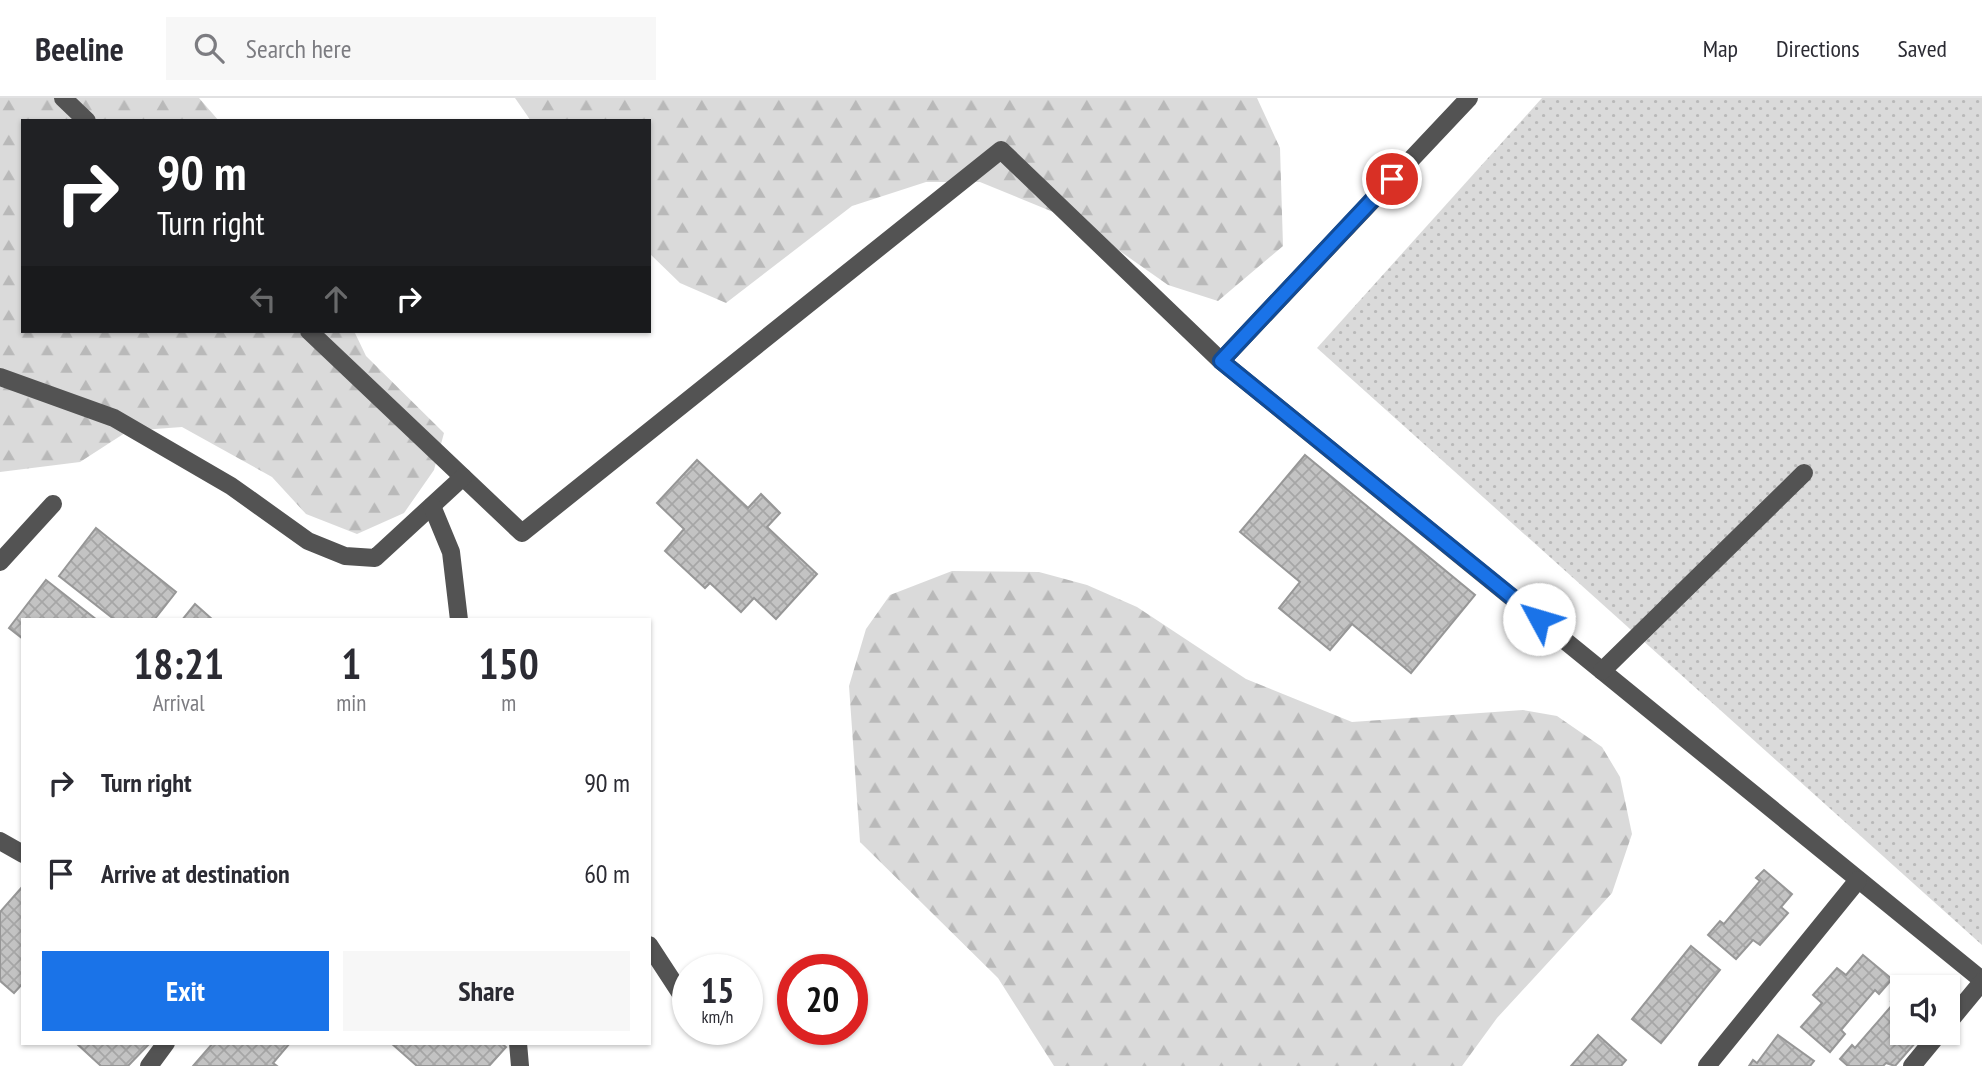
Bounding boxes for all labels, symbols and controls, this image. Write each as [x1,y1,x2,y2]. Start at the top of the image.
search box [166,17,656,80]
text: Beeline [35,27,124,70]
icon: search [190,29,228,67]
text: Search here [246,32,351,65]
text: Map [1703,33,1738,64]
text: Directions [1776,33,1860,64]
text: Saved [1898,33,1947,64]
text: 90 m [157,140,246,204]
icon: right [42,147,133,238]
pin [1362,149,1422,209]
icon: arrive [1373,160,1411,198]
text: Turn right [157,202,265,244]
icon: left [244,280,282,318]
icon: ahead [317,280,355,318]
icon: right [390,280,428,318]
position arrow [1502,582,1576,656]
text: 18:21 [133,636,224,691]
text: 1 [341,636,361,691]
text: 150 [479,636,539,691]
text: Arrival [153,688,205,717]
text: min [336,688,366,717]
text: m [501,688,516,717]
icon: right [42,764,80,802]
text: Turn right [101,766,192,799]
text: 90 m [584,766,630,799]
icon: arrive [42,855,80,893]
text: Arrive at destination [101,857,290,890]
text: 60 m [584,857,630,890]
button: Exit [42,951,329,1031]
button: Share [343,951,630,1031]
speed limit sign: 20 [777,954,868,1045]
text: 15 [701,967,734,1013]
map controls [1890,975,1960,1045]
button: sound [1890,975,1960,1045]
text: km/h [702,1005,733,1028]

